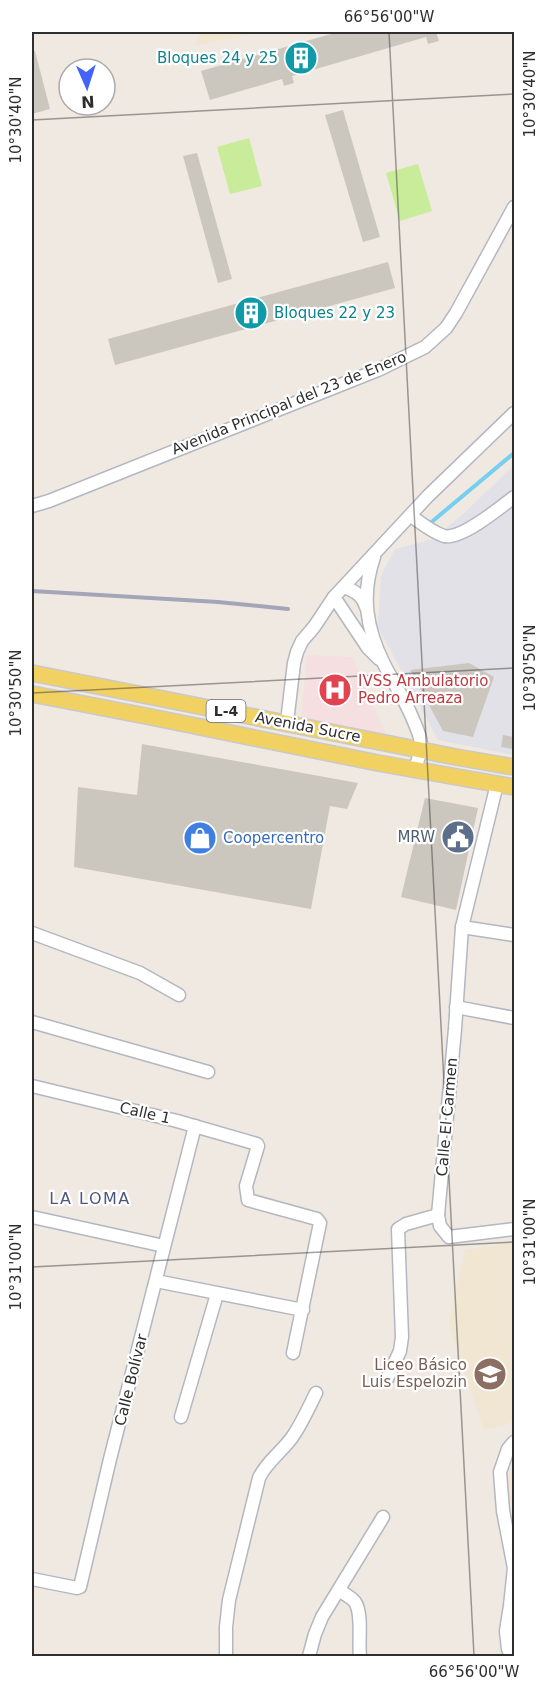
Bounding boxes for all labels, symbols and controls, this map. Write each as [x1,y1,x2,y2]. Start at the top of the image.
text: 66°56'00"W [344,8,434,26]
building icon: Bloques 24 y 25 [283,40,319,76]
place label: Bloques 24 y 25 [157,49,278,67]
text: 10°30'40"N [521,50,539,138]
north arrow [57,57,117,117]
text: 10°30'40"N [7,76,25,164]
text: N [81,92,95,111]
building icon: Bloques 22 y 23 [233,295,269,331]
place label: Bloques 22 y 23 [274,304,395,322]
street label: Avenida Principal del 23 de Enero [169,348,409,458]
text: 10°30'50"N [521,624,539,712]
text: 10°30'50"N [7,649,25,737]
hospital icon: IVSS Ambulatorio Pedro Arreaza [317,672,353,708]
place label: IVSS Ambulatorio Pedro Arreaza [358,672,488,707]
road number: L-4 [206,700,246,722]
street label: Avenida Sucre [254,708,362,746]
public building icon: MRW [440,819,476,855]
shop icon: Coopercentro [182,820,218,856]
place label: MRW [397,828,435,846]
place label: Coopercentro [223,829,324,847]
street label: Calle El Carmen [433,1057,461,1177]
street label: Calle 1 [118,1098,172,1128]
district label: LA LOMA [49,1189,131,1208]
text: 10°31'00"N [521,1198,539,1286]
text: 10°31'00"N [7,1223,25,1311]
street label: Calle Bolívar [111,1331,151,1428]
place label: Liceo Básico Luis Espelozin [362,1356,467,1391]
school or university icon: Liceo Básico Luis Espelozin [472,1356,508,1392]
text: 66°56'00"W [429,1663,519,1681]

